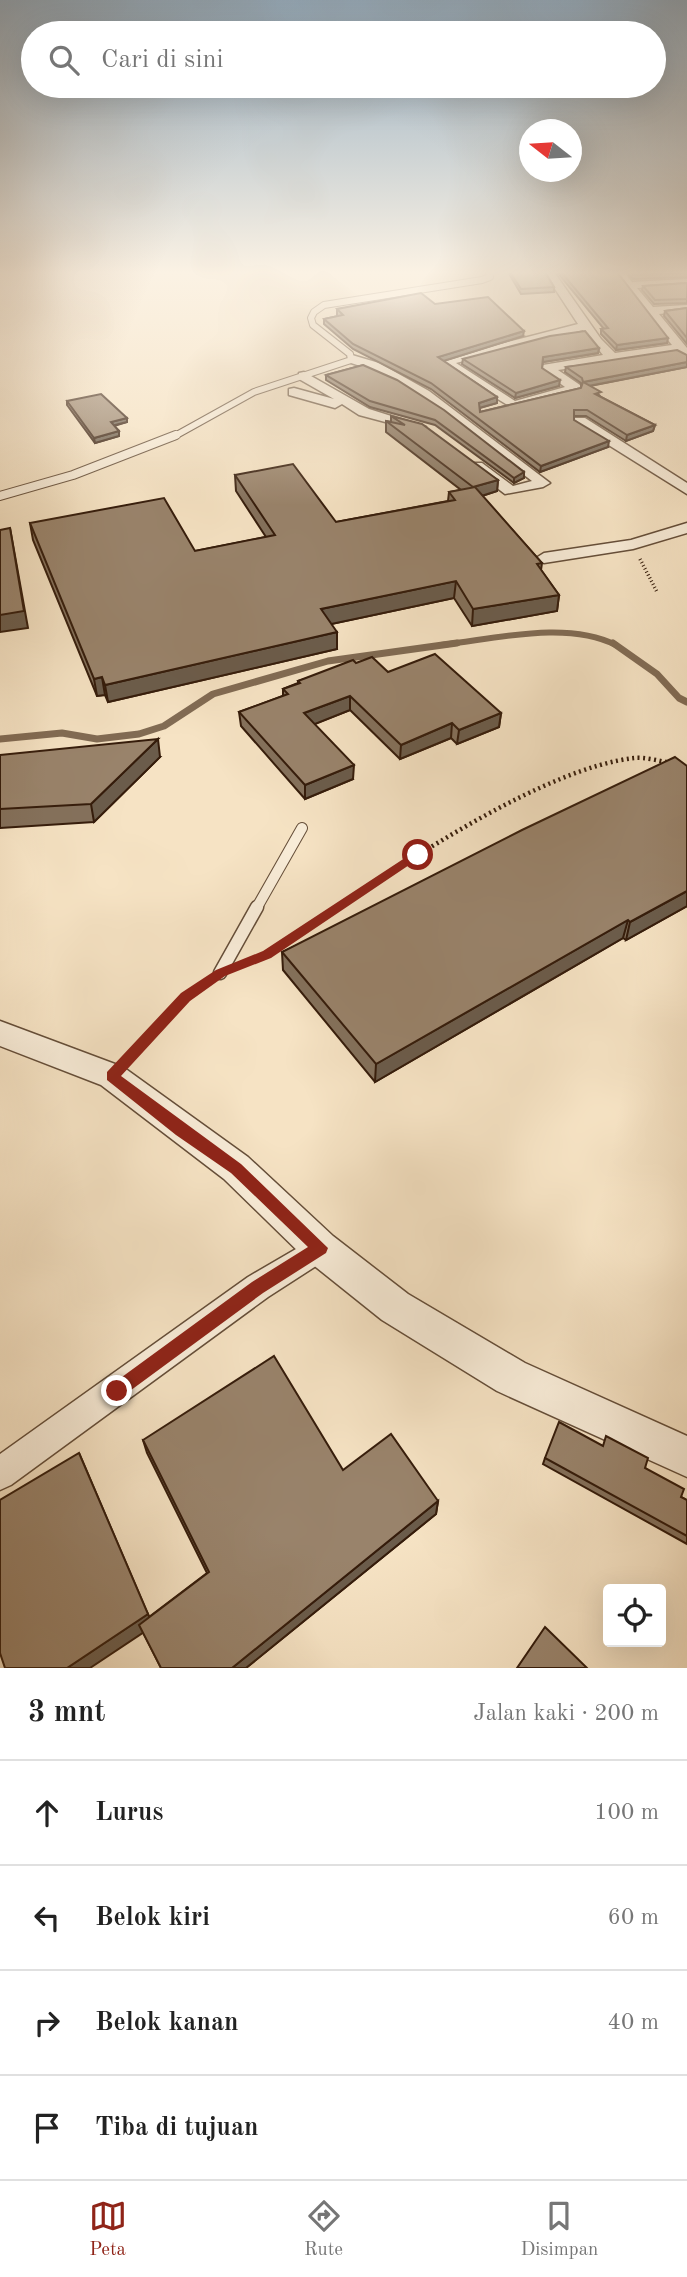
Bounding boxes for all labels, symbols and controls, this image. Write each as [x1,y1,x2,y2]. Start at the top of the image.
search box [21,21,666,98]
icon: search [45,41,83,79]
text: Cari di sini [101,47,223,73]
north arrow [519,119,582,182]
route start [402,839,433,870]
route end [101,1375,132,1406]
map controls [603,1584,666,1647]
button: locate [603,1584,666,1647]
text: 3 mnt [28,1698,105,1728]
text: Jalan kaki · 200 m [473,1702,659,1725]
icon: ahead [28,1794,66,1832]
text: Lurus [95,1800,163,1826]
text: 100 m [594,1801,659,1824]
icon: left [28,1899,66,1937]
text: Belok kiri [95,1905,210,1931]
text: 60 m [608,1906,659,1929]
icon: right [28,2004,66,2042]
text: Belok kanan [95,2010,239,2036]
text: 40 m [608,2011,659,2034]
icon: arrive [28,2109,66,2147]
text: Tiba di tujuan [95,2115,259,2141]
tab: Peta [89,2197,127,2262]
tab: Rute [304,2197,343,2262]
tab: Disimpan [520,2197,598,2262]

